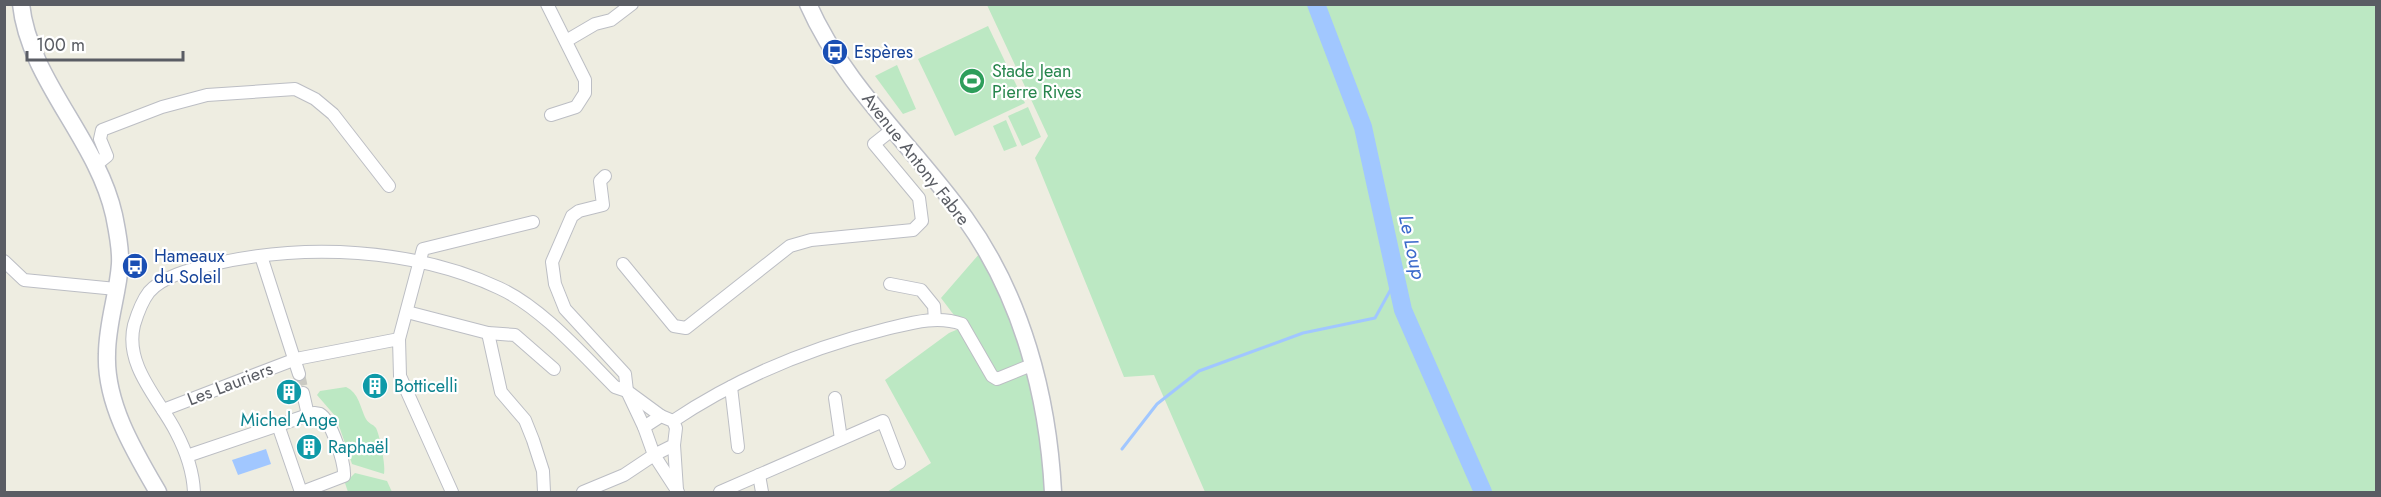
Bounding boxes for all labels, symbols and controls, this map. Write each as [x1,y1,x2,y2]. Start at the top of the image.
scale bar [27,24,183,62]
text: 100 m [36,32,85,58]
bus stop icon: Espères [820,37,850,67]
place label: Espères [854,39,913,65]
place label: Stade Jean Pierre Rives [992,58,1082,105]
sports icon: Stade Jean Pierre Rives [957,66,987,96]
street label: Avenue Antony Fabre [856,87,976,231]
water label: Le Loup [1391,212,1433,282]
place label: Hameaux du Soleil [154,243,225,290]
bus stop icon: Hameaux du Soleil [120,251,150,281]
street label: Les Lauriers [183,356,277,412]
building icon: Botticelli [360,371,390,401]
place label: Botticelli [394,373,458,399]
building icon: Michel Ange [274,377,304,407]
place label: Michel Ange [241,407,337,433]
building icon: Raphaël [294,432,324,462]
place label: Raphaël [328,434,389,460]

